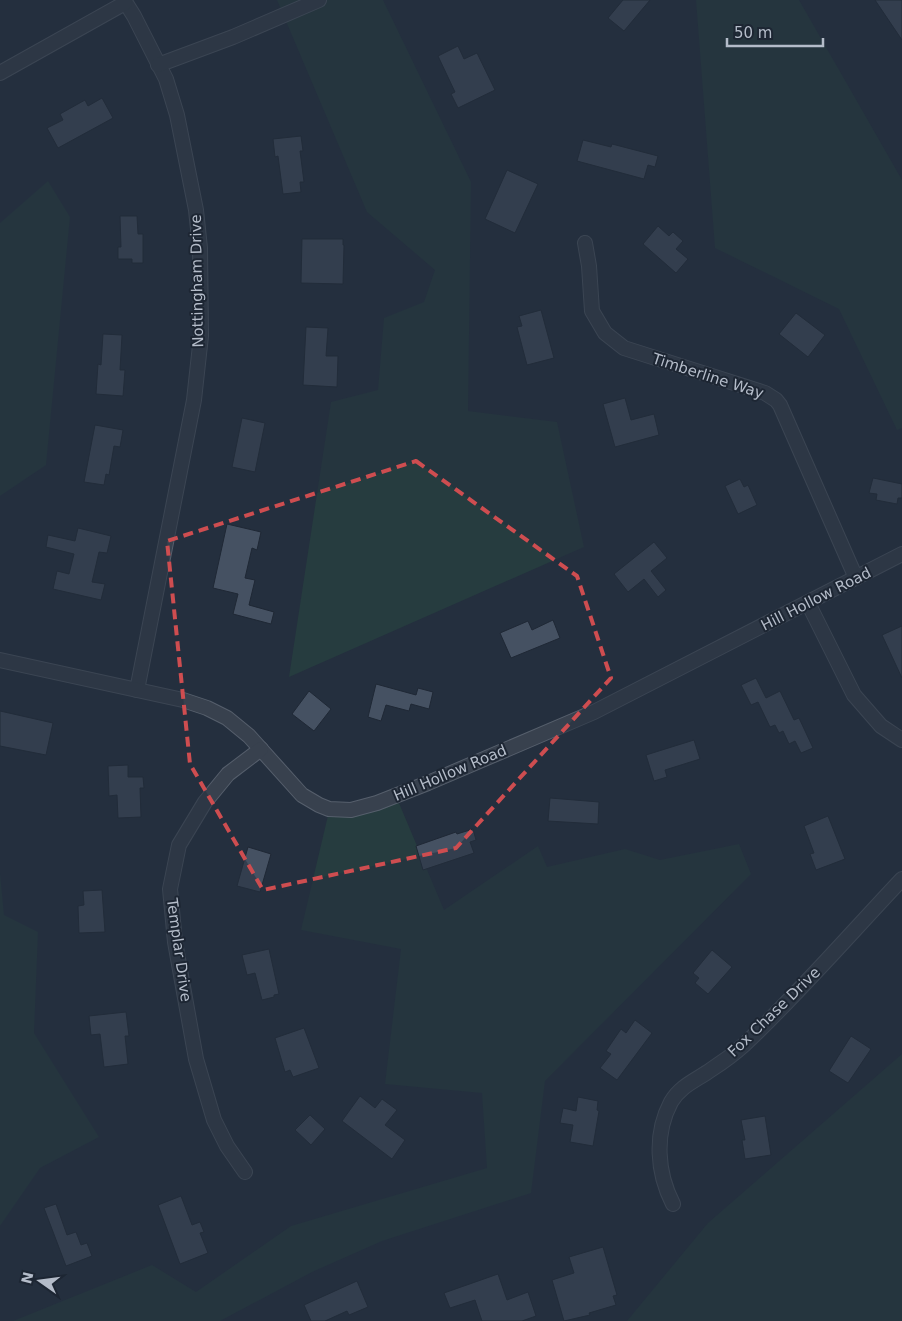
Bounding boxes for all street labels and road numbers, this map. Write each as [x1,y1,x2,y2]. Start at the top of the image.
street label: Nottingham Drive [187,214,207,348]
street label: Timberline Way [649,349,766,403]
street label: Hill Hollow Road [758,563,874,635]
street label: Hill Hollow Road [391,741,509,805]
street label: Templar Drive [163,896,195,1003]
street label: Fox Chase Drive [724,963,824,1061]

